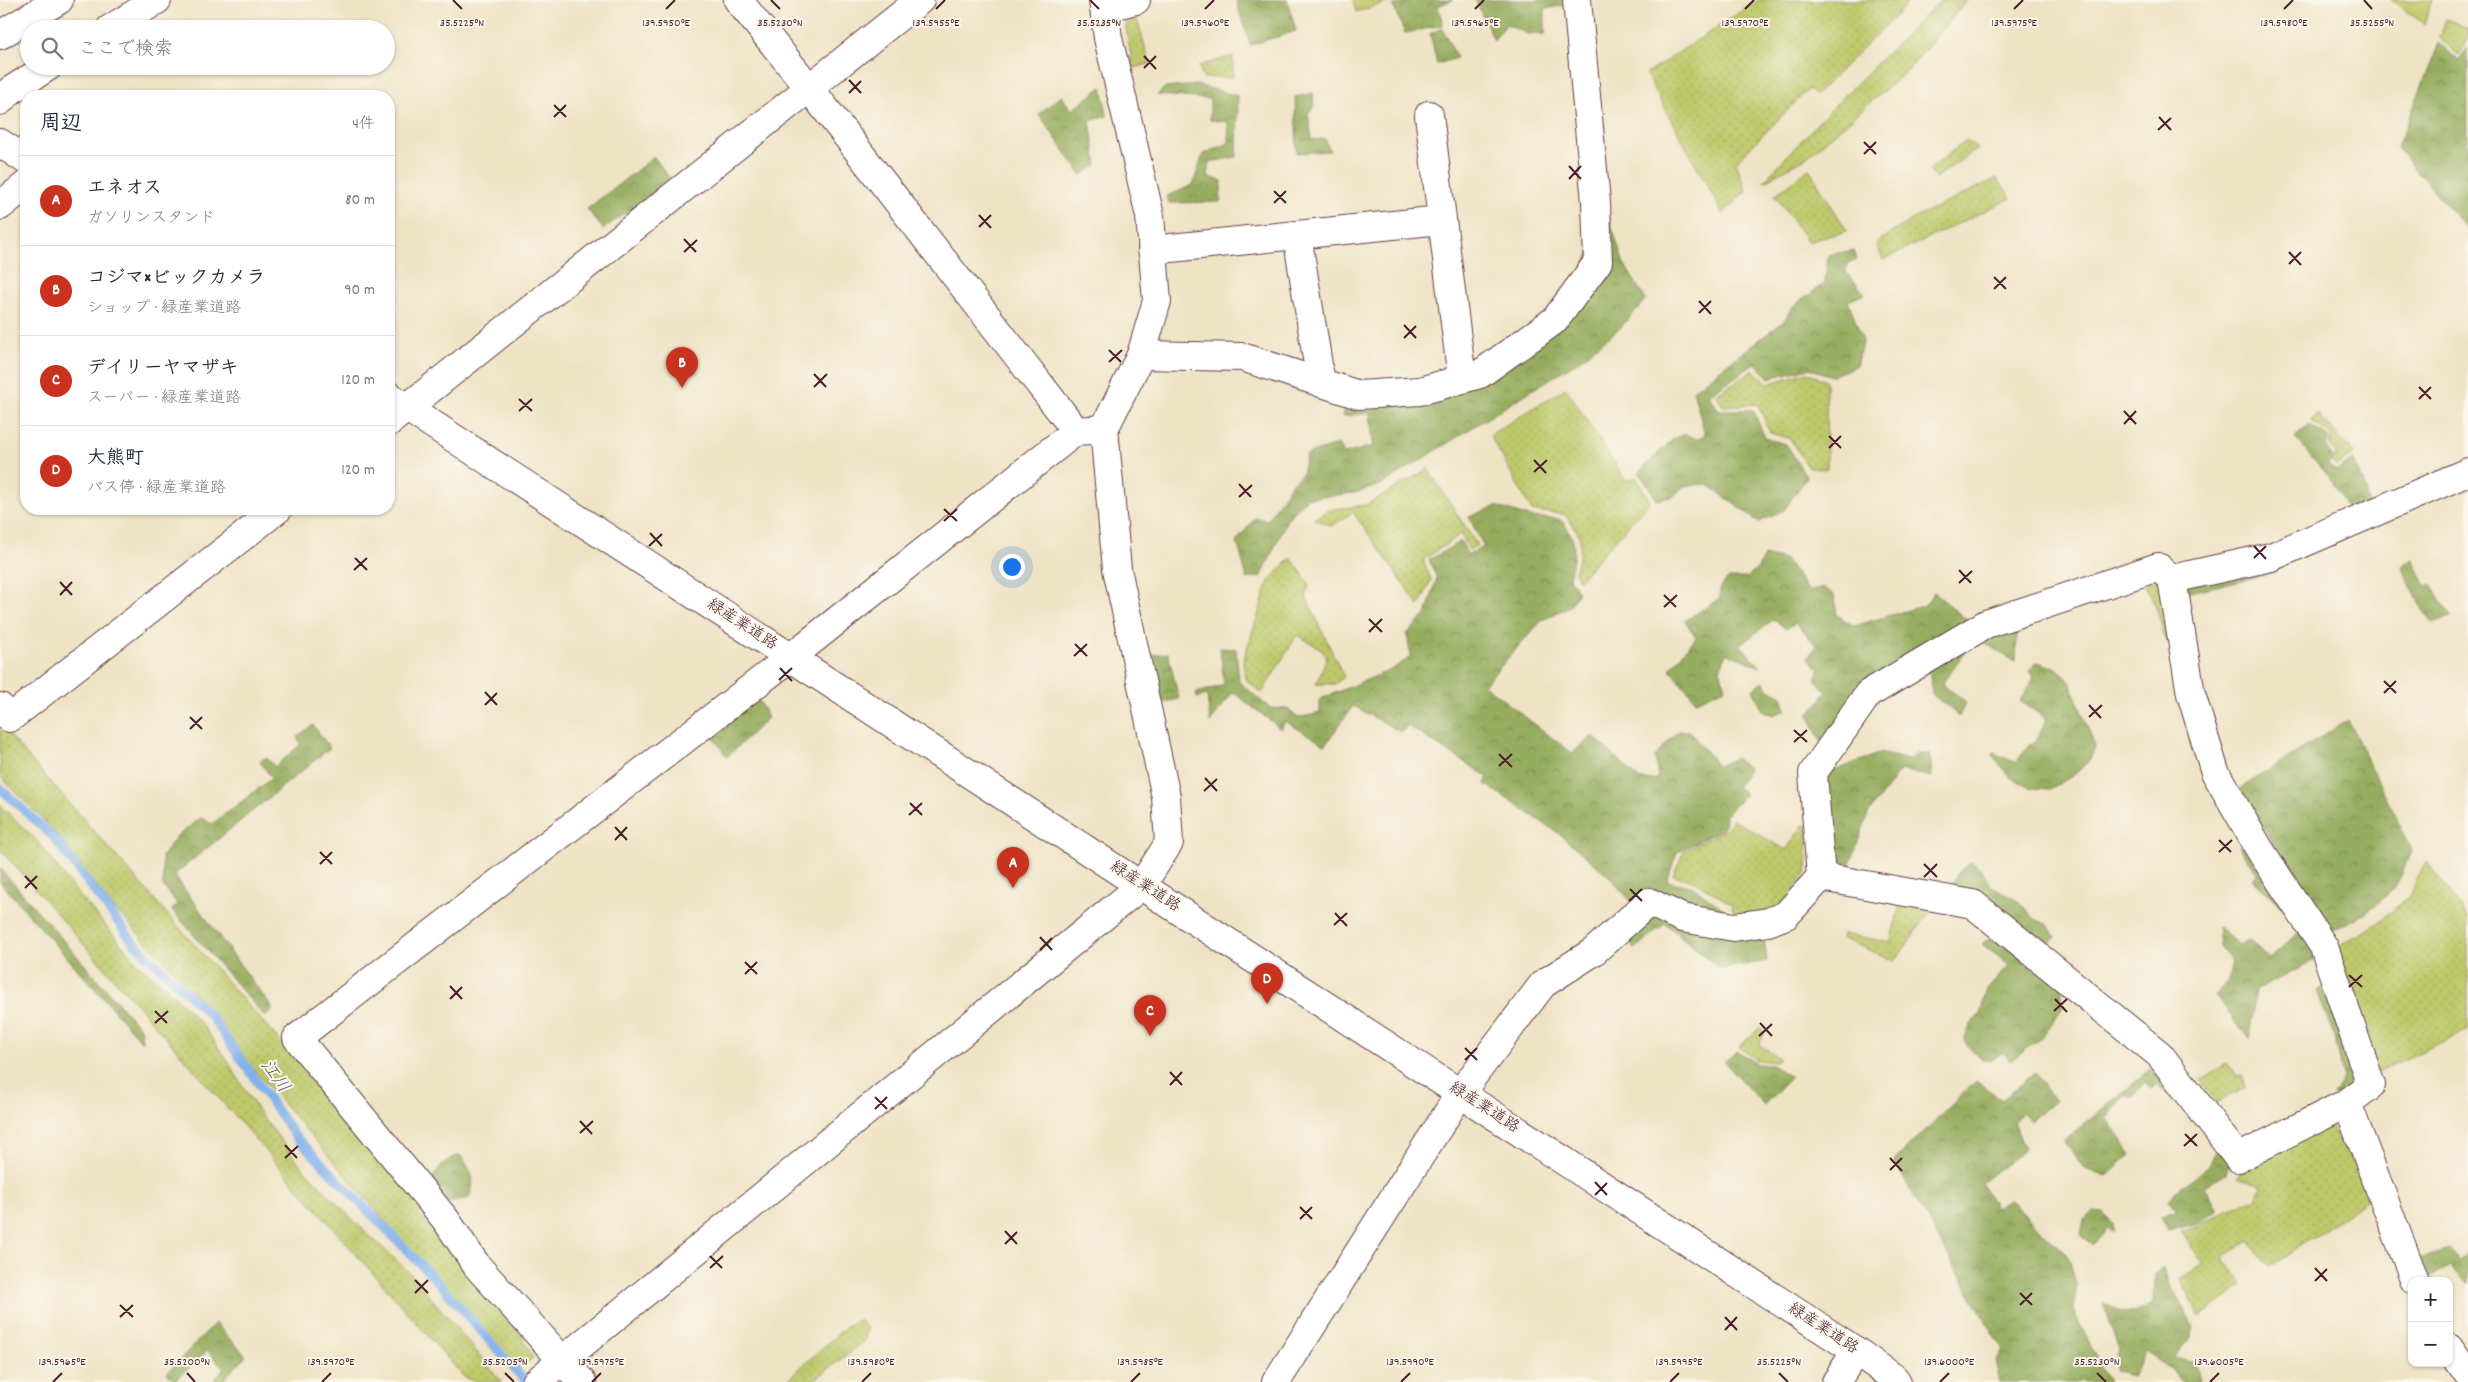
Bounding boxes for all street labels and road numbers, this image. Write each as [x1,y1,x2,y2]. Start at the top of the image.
street label: 緑産業道路 [702,594,782,656]
street label: 緑産業道路 [1105,856,1185,918]
street label: 緑産業道路 [1444,1077,1524,1139]
street label: 緑産業道路 [1783,1298,1863,1360]

